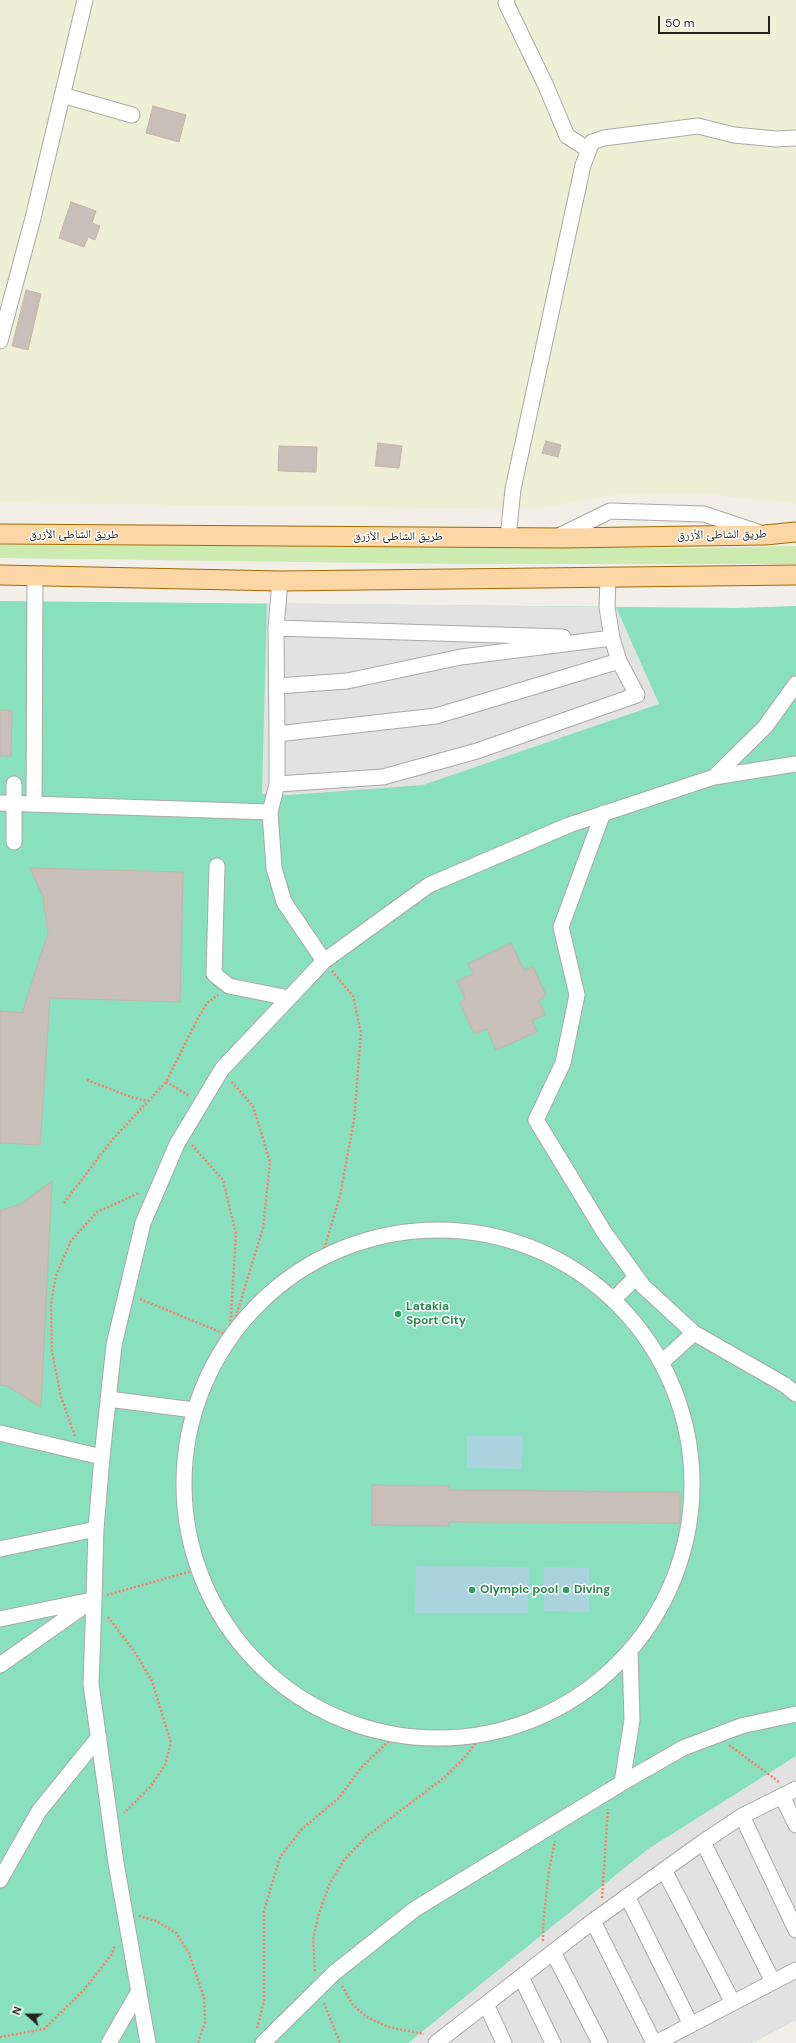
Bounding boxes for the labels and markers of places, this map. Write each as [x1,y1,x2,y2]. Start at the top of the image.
place label: Latakia Sport City [406,1300,466,1328]
marker: Latakia Sport City [393,1309,403,1319]
place label: Olympic pool [480,1583,558,1597]
place label: Diving [574,1583,610,1597]
marker: Olympic pool [467,1585,477,1595]
marker: Diving [561,1585,571,1595]

